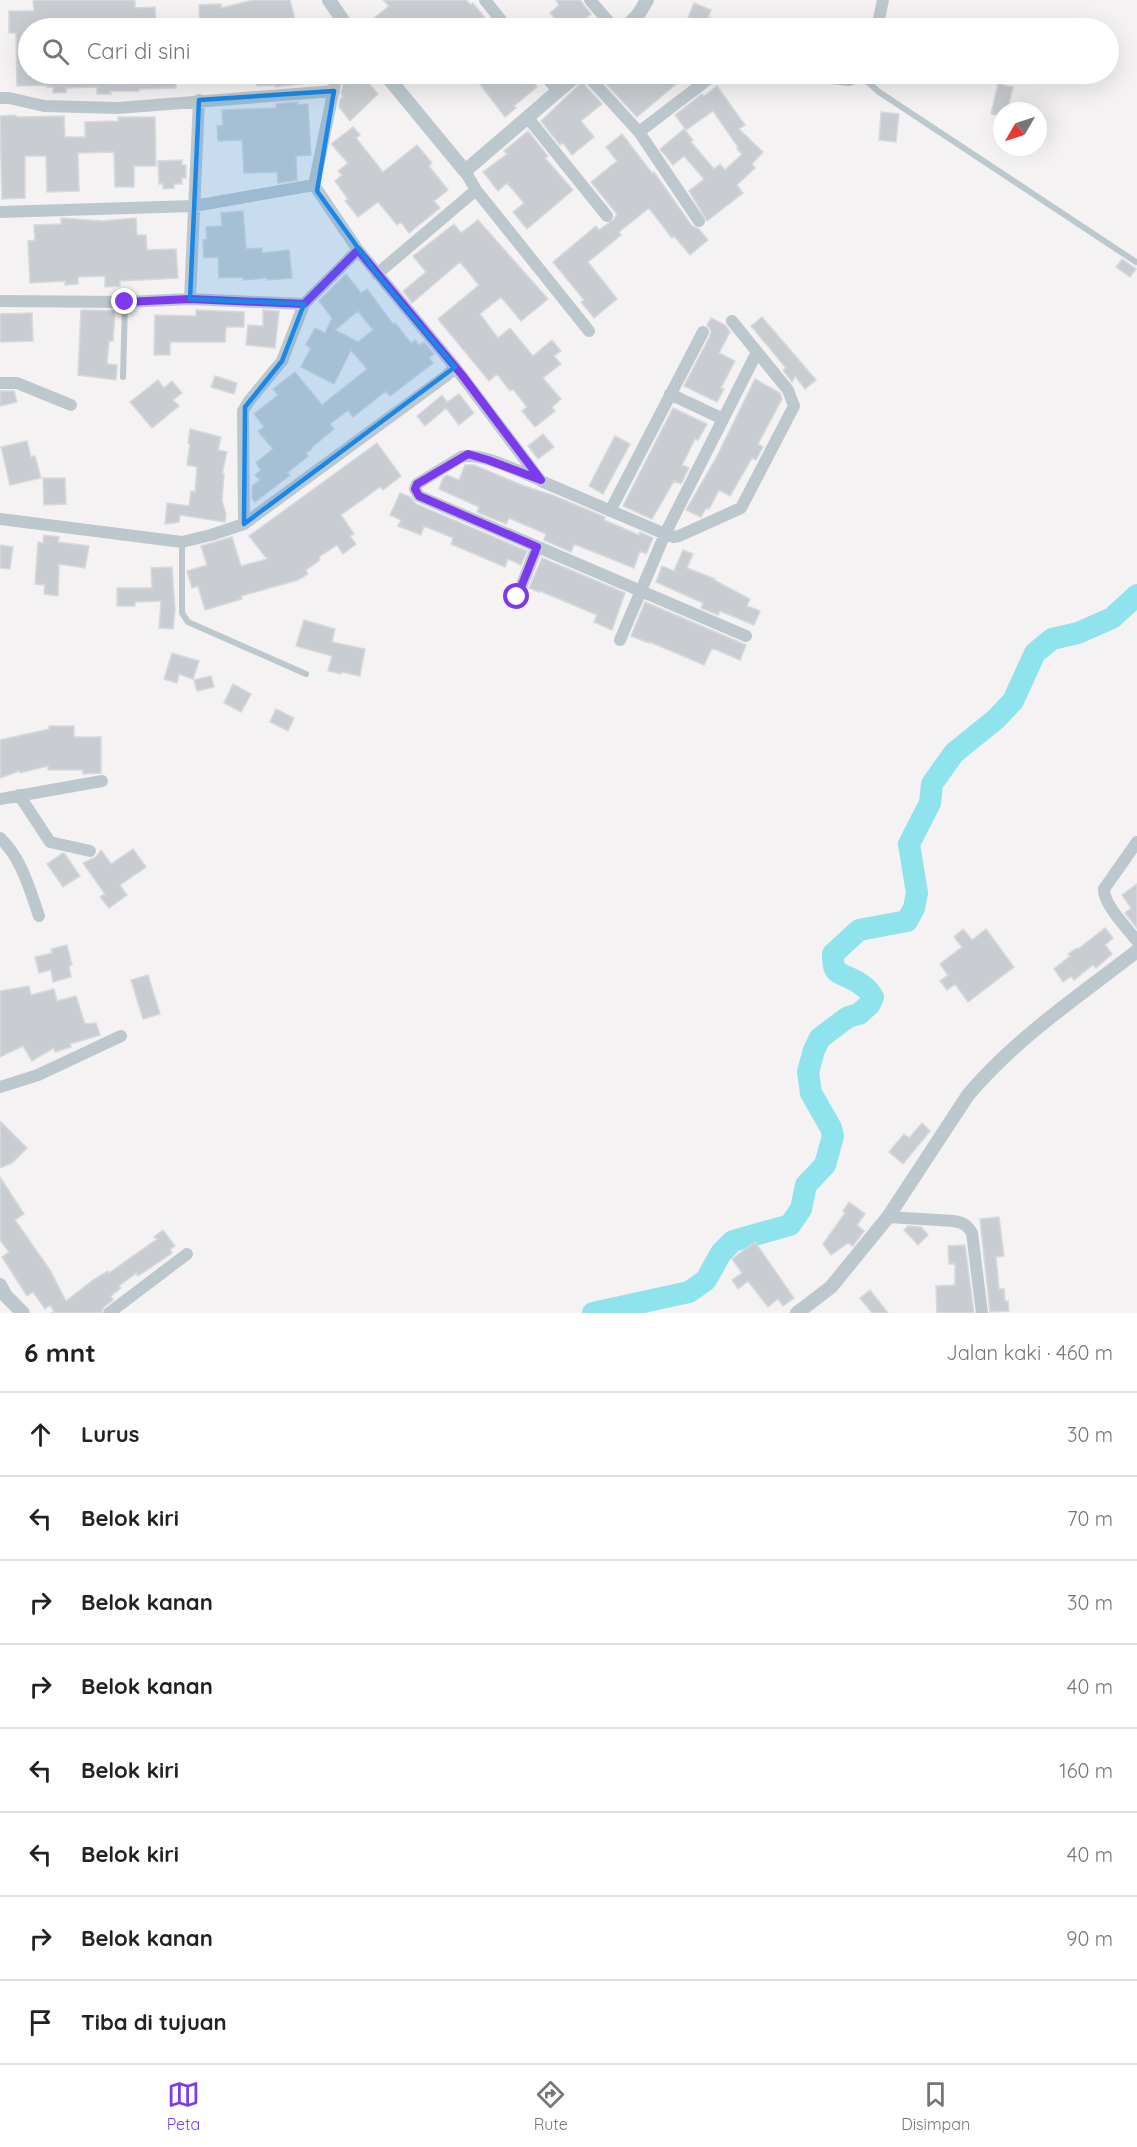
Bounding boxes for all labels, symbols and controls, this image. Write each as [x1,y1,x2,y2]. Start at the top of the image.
search box [18,18,1119,84]
icon: search [39,35,72,68]
text: Cari di sini [87,37,190,65]
north arrow [993,102,1047,156]
route end [111,288,137,314]
route start [503,583,529,609]
text: 6 mnt [24,1336,96,1369]
text: Jalan kaki · 460 m [946,1340,1113,1365]
icon: ahead [24,1418,57,1451]
text: Lurus [81,1420,139,1448]
text: 30 m [1067,1422,1113,1447]
icon: left [24,1502,57,1535]
text: Belok kiri [81,1504,179,1532]
text: 70 m [1067,1506,1113,1531]
icon: right [24,1586,57,1619]
text: Belok kanan [81,1588,213,1616]
text: 30 m [1067,1590,1113,1615]
icon: right [24,1670,57,1703]
text: Belok kanan [81,1672,213,1700]
text: 40 m [1067,1674,1113,1699]
icon: left [24,1754,57,1787]
text: Belok kiri [81,1756,179,1784]
text: 160 m [1059,1758,1113,1783]
icon: left [24,1838,57,1871]
text: Belok kiri [81,1840,179,1868]
text: 40 m [1067,1842,1113,1867]
icon: right [24,1922,57,1955]
text: Belok kanan [81,1924,213,1952]
text: 90 m [1066,1926,1113,1951]
icon: arrive [24,2006,57,2039]
text: Tiba di tujuan [81,2008,227,2036]
tab: Peta [167,2078,200,2134]
tab: Rute [534,2078,568,2134]
tab: Disimpan [901,2078,970,2134]

